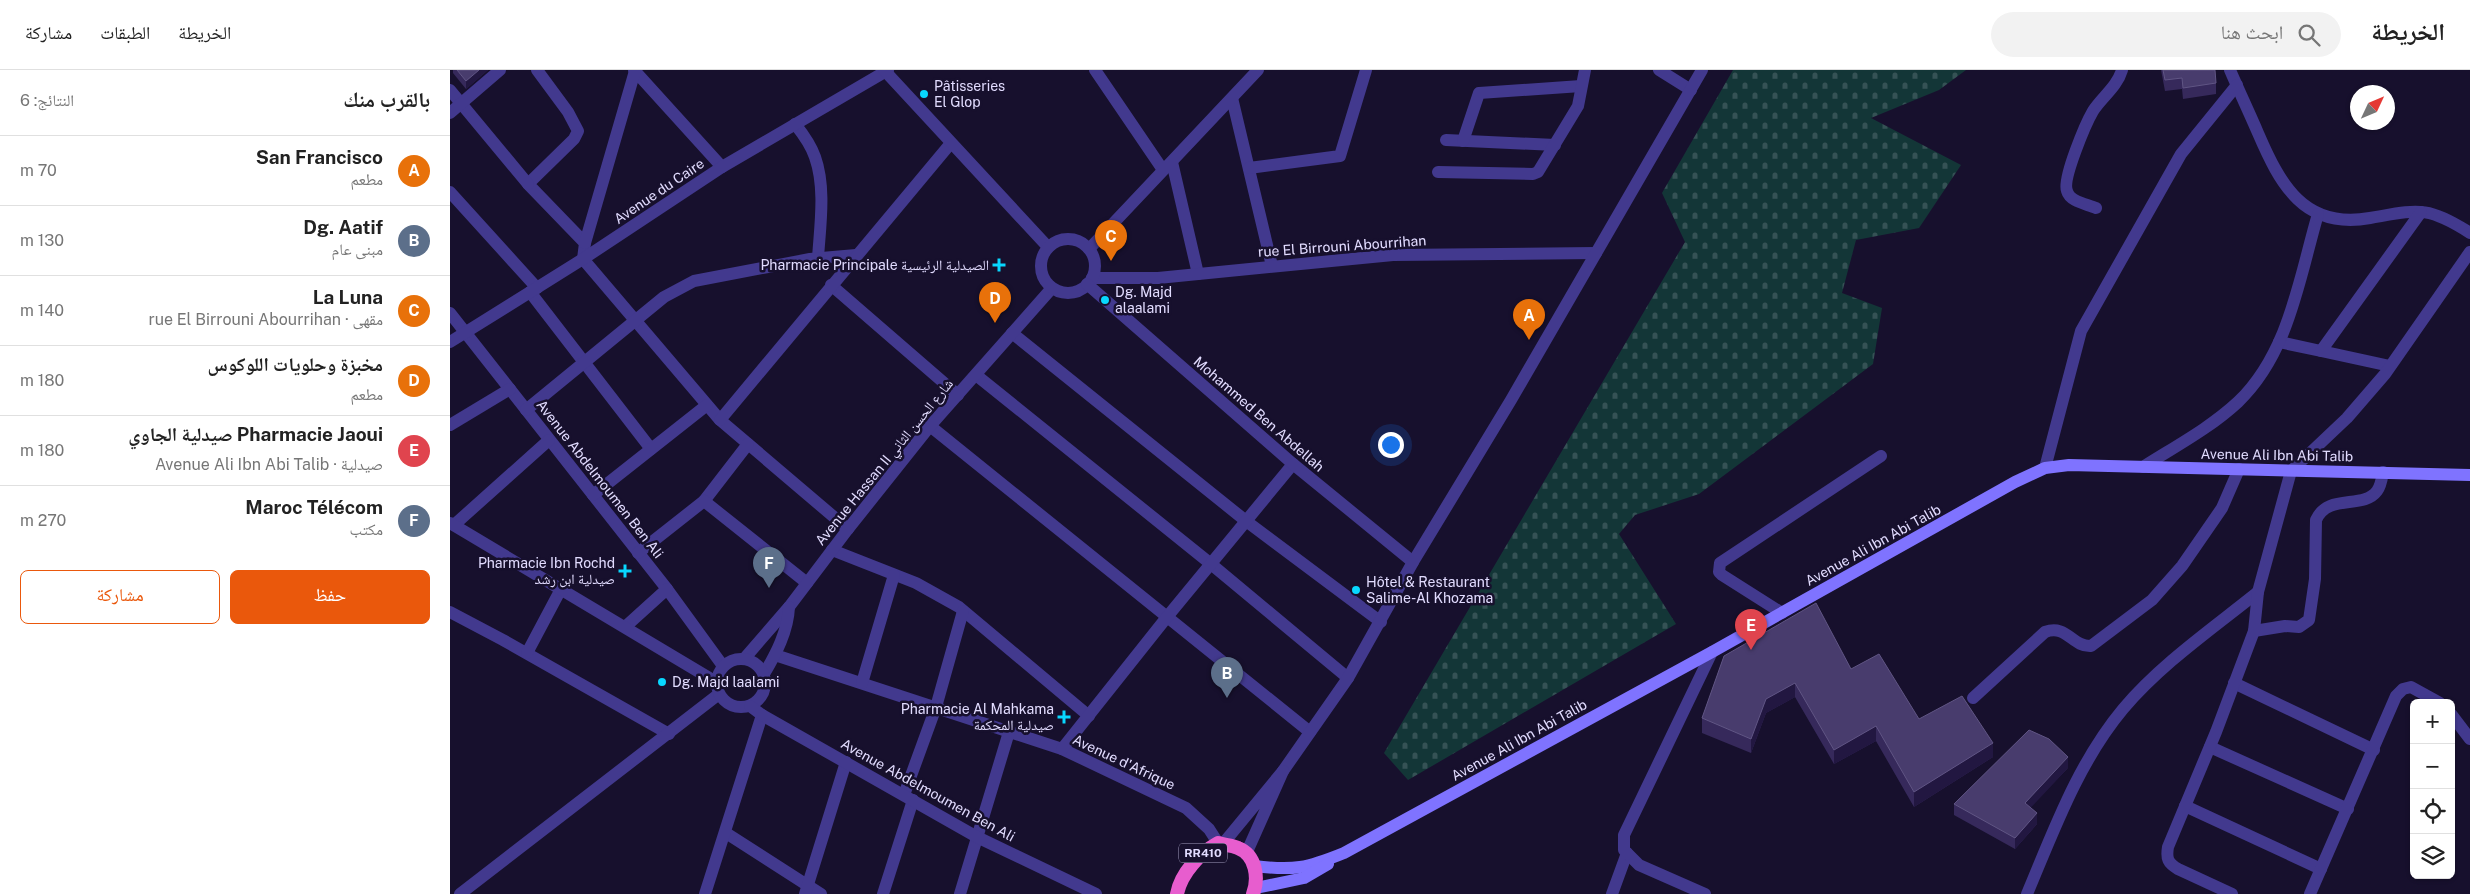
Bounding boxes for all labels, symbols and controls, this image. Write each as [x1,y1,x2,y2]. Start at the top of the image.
search box [1991,12,2341,57]
text: الخريطة [2371,17,2445,45]
text: ابحث هنا [2221,21,2283,43]
icon: search [2295,21,2323,49]
text: مشاركة [25,22,72,43]
text: الطبقات [100,22,150,43]
text: الخريطة [178,22,231,43]
place label: Pâtisseries El Glop [934,78,1005,110]
north arrow [2350,85,2395,130]
text: بالقرب منك [343,87,430,112]
marker: Pâtisseries El Glop [918,88,930,100]
text: النتائج: 6 [20,91,74,110]
text: San Francisco [256,146,383,168]
street label: Avenue du Caire [611,155,707,227]
text: 70 m [20,161,57,180]
text: A [408,161,420,180]
text: مطعم [351,170,383,189]
text: Dg. Aatif [303,216,383,238]
pin: C [1095,220,1127,261]
text: 130 m [20,231,64,250]
text: B [409,231,419,250]
street label: rue El Birrouni Abourrihan [1257,232,1427,260]
text: مبنى عام [332,240,383,259]
place label: Pharmacie Principale الصيدلية الرئيسية [760,257,989,274]
marker: Pharmacie Principale الصيدلية الرئيسية [993,259,1005,271]
pin: D [979,282,1011,323]
place label: Dg. Majd alaalami [1115,284,1172,316]
text: La Luna [313,286,383,308]
marker: Dg. Majd alaalami [1099,294,1111,306]
pin: A [1513,299,1545,340]
text: 140 m [20,301,64,320]
text: C [408,301,420,320]
text: مقهى · rue El Birrouni Abourrihan [148,310,383,329]
text: مخبزة وحلويات اللوكوس [208,353,383,375]
street label: Mohammed Ben Abdellah [1191,353,1327,475]
text: 180 m [20,371,64,390]
text: D [408,371,420,390]
street label: Avenue Hassan II شارع الحسن الثاني [812,376,959,551]
text: مطعم [351,385,383,404]
street label: Avenue Abdelmoumen Ben Ali [533,397,667,561]
text: Pharmacie Jaoui صيدلية الجاوي [128,423,383,445]
your location [1378,432,1404,458]
text: 180 m [20,441,64,460]
text: E [409,441,419,460]
street label: Avenue Ali Ibn Abi Talib [2201,446,2353,464]
text: صيدلية · Avenue Ali Ibn Abi Talib [155,455,383,474]
text: Maroc Télécom [245,496,383,518]
street label: Avenue Ali Ibn Abi Talib [1802,501,1944,589]
text: 270 m [20,511,66,530]
text: F [409,511,419,530]
text: مكتب [350,520,383,539]
pin: F [753,547,785,588]
place label: Pharmacie Ibn Rochd صيدلية ابن رشد [478,555,615,588]
marker: Pharmacie Ibn Rochd صيدلية ابن رشد [619,565,631,577]
button: مشاركة [20,570,220,624]
button: حفظ [230,570,430,624]
place label: Hôtel & Restaurant Salime-Al Khozama [1366,574,1493,606]
marker: Hôtel & Restaurant Salime-Al Khozama [1350,584,1362,596]
pin: E [1735,609,1767,650]
pin: B [1211,657,1243,698]
place label: Dg. Majd laalami [672,674,780,690]
marker: Dg. Majd laalami [656,676,668,688]
street label: Avenue Ali Ibn Abi Talib [1448,696,1590,784]
map controls [2410,699,2455,879]
button: + [2410,699,2455,744]
place label: Pharmacie Al Mahkama صيدلية المحكمة [901,701,1054,733]
marker: Pharmacie Al Mahkama صيدلية المحكمة [1058,711,1070,723]
street label: Avenue d'Afrique [1070,731,1178,793]
street label: Avenue Abdelmoumen Ben Ali [838,735,1018,845]
button: − [2410,744,2455,789]
button: locate [2410,789,2455,834]
button: layers [2410,834,2455,879]
road number: RR410 [1179,844,1227,862]

